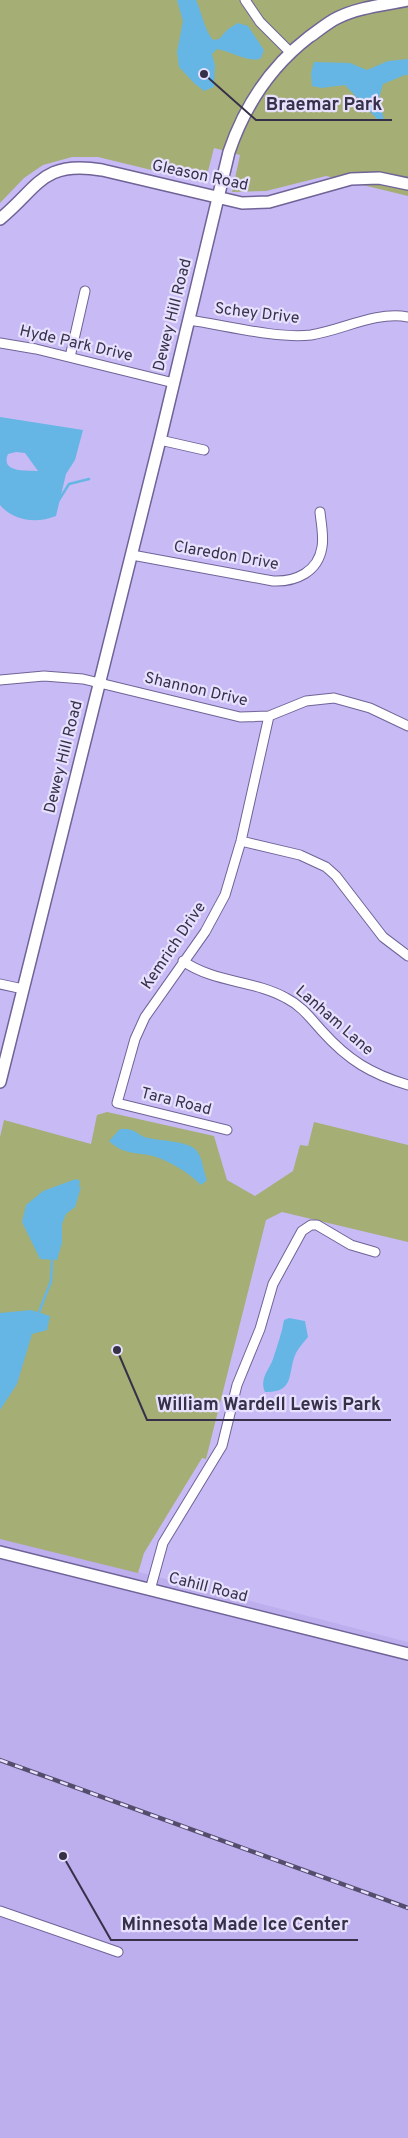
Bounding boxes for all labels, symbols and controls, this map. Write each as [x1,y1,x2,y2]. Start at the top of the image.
callout: Braemar Park [256,87,392,120]
text: Braemar Park [266,94,382,117]
street label: Gleason Road [150,156,250,196]
street label: Dewey Hill Road [149,257,197,373]
street label: Schey Drive [214,299,300,329]
street label: Hyde Park Drive [17,321,135,367]
street label: Claredon Drive [172,537,280,575]
street label: Shannon Drive [142,668,250,712]
street label: Dewey Hill Road [40,699,88,815]
street label: Kemrich Drive [137,898,211,994]
street label: Lanham Lane [291,982,377,1060]
street label: Tara Road [139,1084,213,1120]
callout: William Wardell Lewis Park [147,1387,391,1420]
text: William Wardell Lewis Park [157,1394,381,1417]
street label: Cahill Road [166,1568,250,1608]
callout: Minnesota Made Ice Center [111,1907,358,1940]
text: Minnesota Made Ice Center [122,1914,349,1937]

